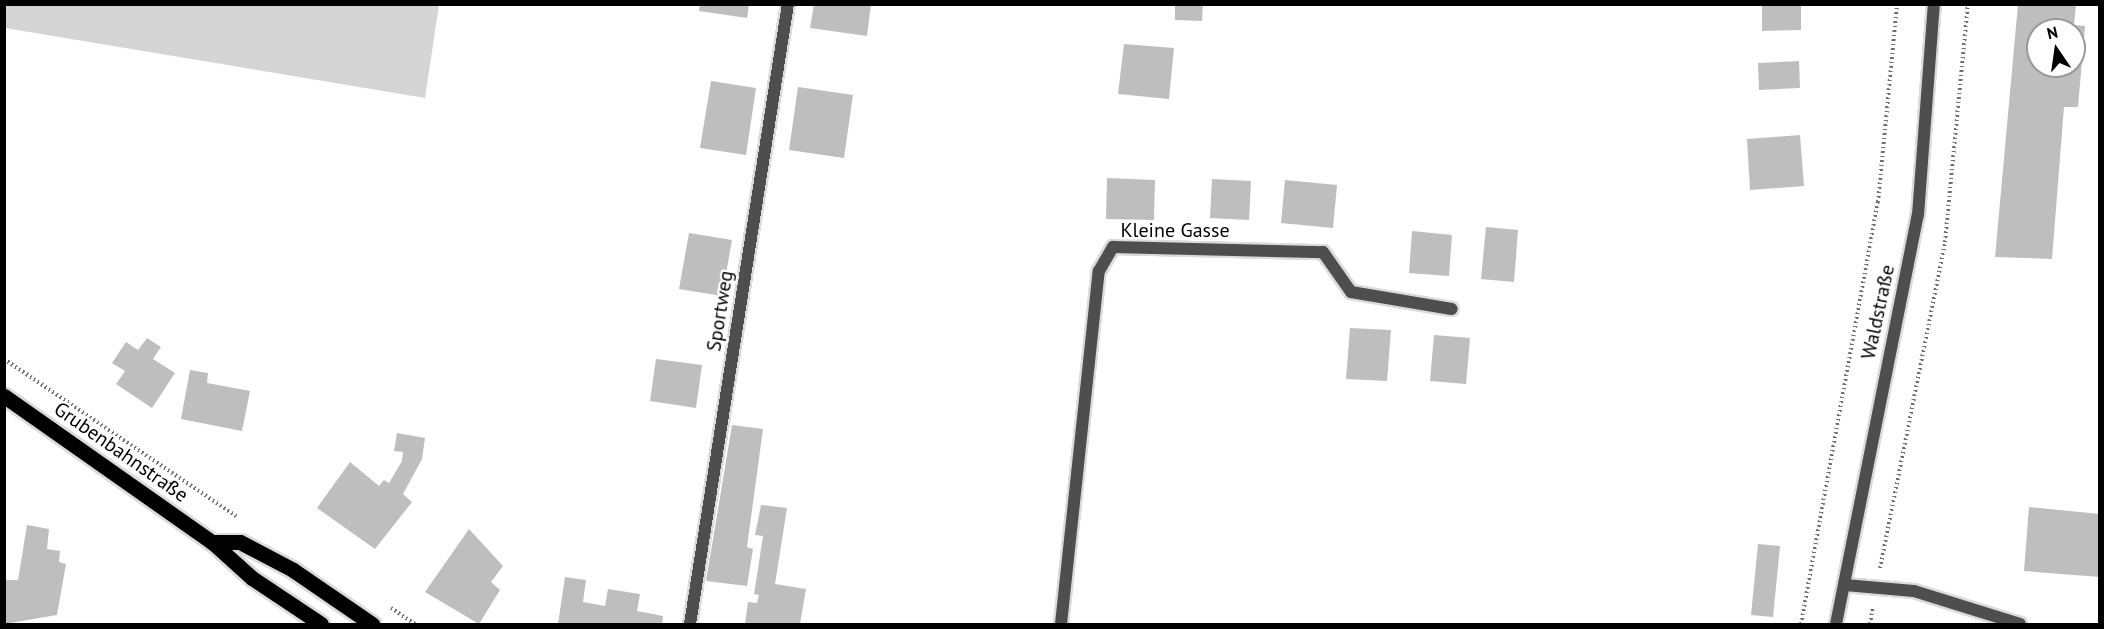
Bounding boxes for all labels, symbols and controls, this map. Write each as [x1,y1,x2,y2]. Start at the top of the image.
north arrow [2026,18,2086,78]
text: N [2045,21,2060,43]
street label: Kleine Gasse [1120,218,1230,242]
street label: Waldstraße [1856,262,1900,362]
street label: Sportweg [702,269,738,353]
street label: Grubenbahnstraße [49,397,193,507]

